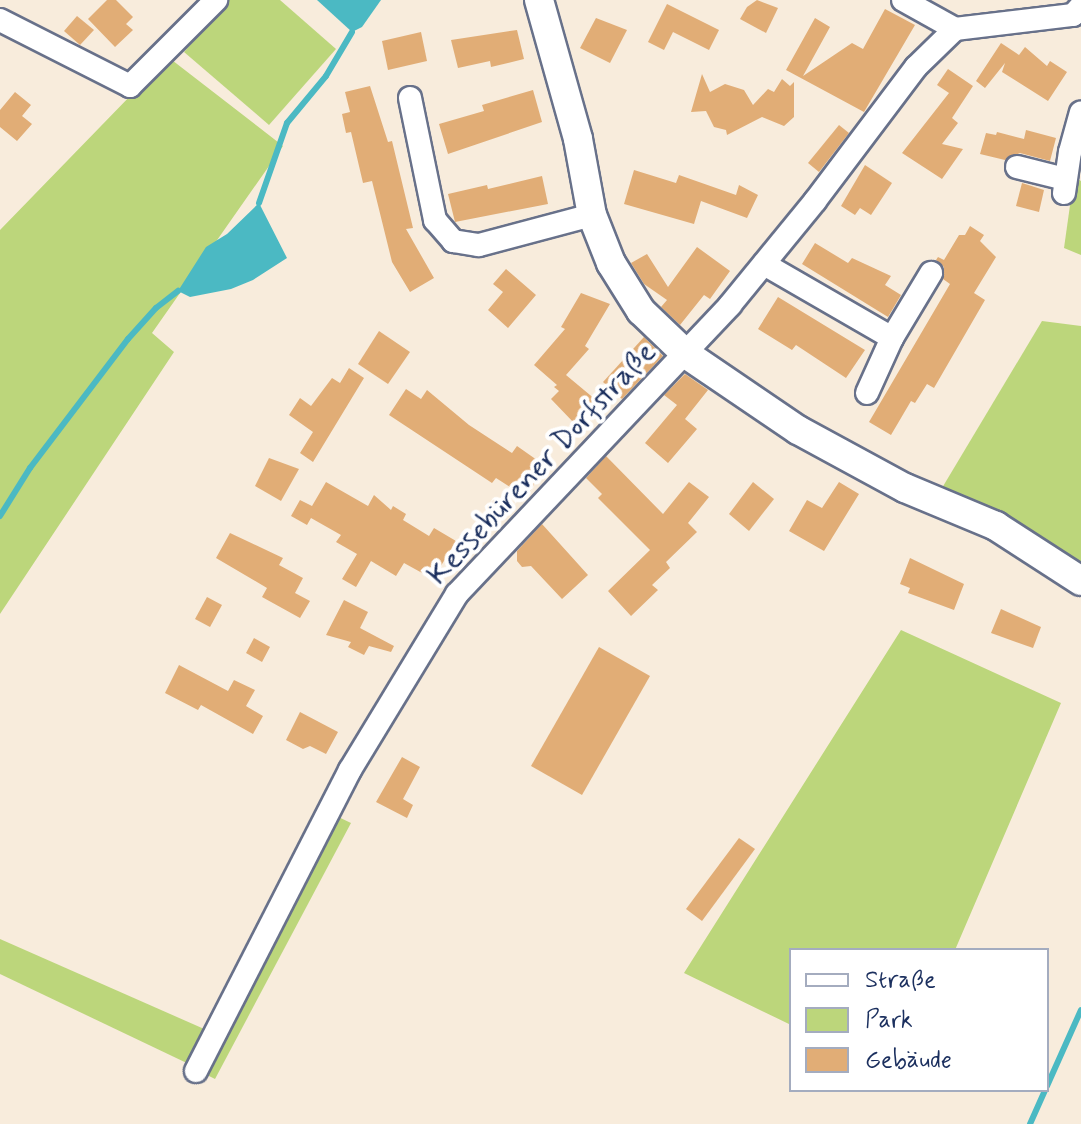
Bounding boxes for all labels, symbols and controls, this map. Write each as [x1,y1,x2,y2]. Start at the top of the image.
street label: Kessebürener Dorfstraße [420,335,664,593]
legend [789,948,1049,1092]
text: Straße [865,965,936,996]
text: Park [865,1005,913,1036]
text: Gebäude [865,1045,952,1076]

